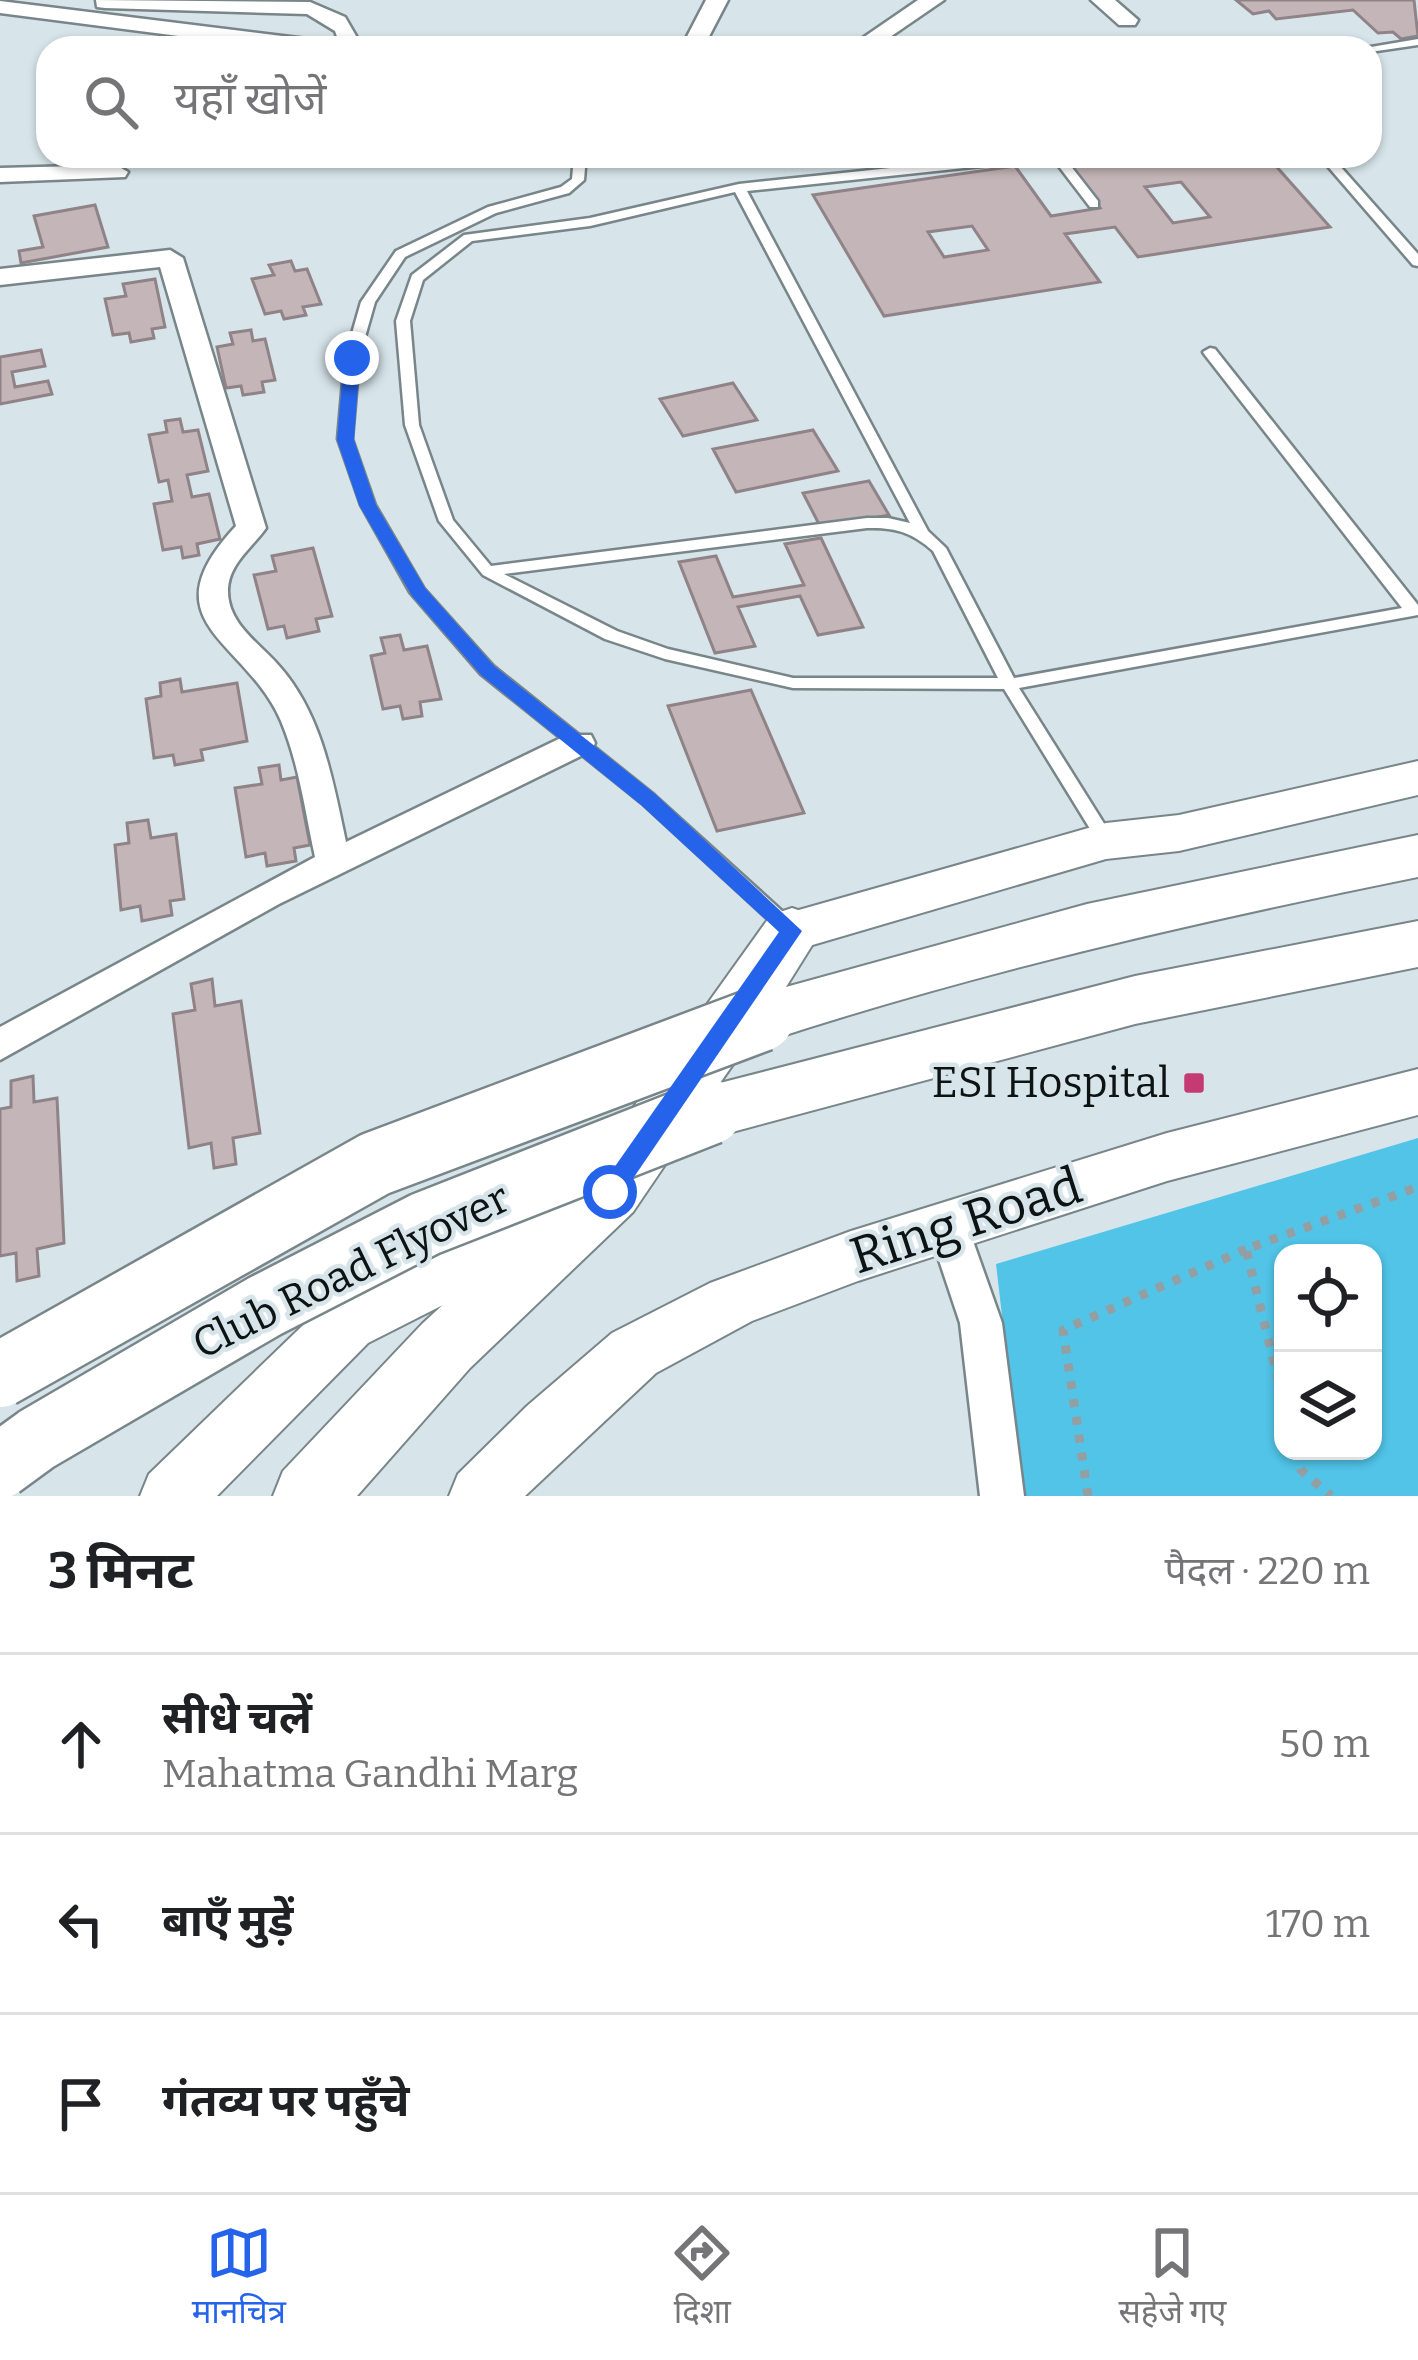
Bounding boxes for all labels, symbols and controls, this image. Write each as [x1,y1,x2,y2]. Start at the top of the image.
search box [36,36,1382,168]
icon: search [78,69,144,135]
text: यहाँ खोजें [174,72,327,126]
route end [325,331,379,385]
place label: ESI Hospital [932,1058,1170,1108]
marker: ESI Hospital [1181,1070,1207,1096]
street label: Ring Road [843,1155,1089,1287]
route start [583,1165,637,1219]
street label: Club Road Flyover [185,1173,517,1369]
map controls [1274,1244,1382,1460]
button: locate [1274,1244,1382,1352]
button: layers [1274,1352,1382,1460]
text: 3 मिनट [48,1540,194,1602]
text: पैदल · 220 m [1164,1548,1370,1594]
text: सीधे चलें [162,1691,312,1745]
icon: ahead [48,1711,114,1777]
text: 50 m [1279,1721,1370,1767]
text: Mahatma Gandhi Marg [162,1751,578,1797]
icon: left [48,1891,114,1957]
text: बाएँ मुड़ें [162,1894,294,1948]
text: 170 m [1266,1901,1370,1947]
icon: arrive [48,2071,114,2137]
text: गंतव्य पर पहुँचे [162,2074,410,2128]
tab: मानचित्र [192,2220,286,2336]
tab: दिशा [669,2220,735,2336]
tab: सहेजे गए [1119,2220,1226,2336]

